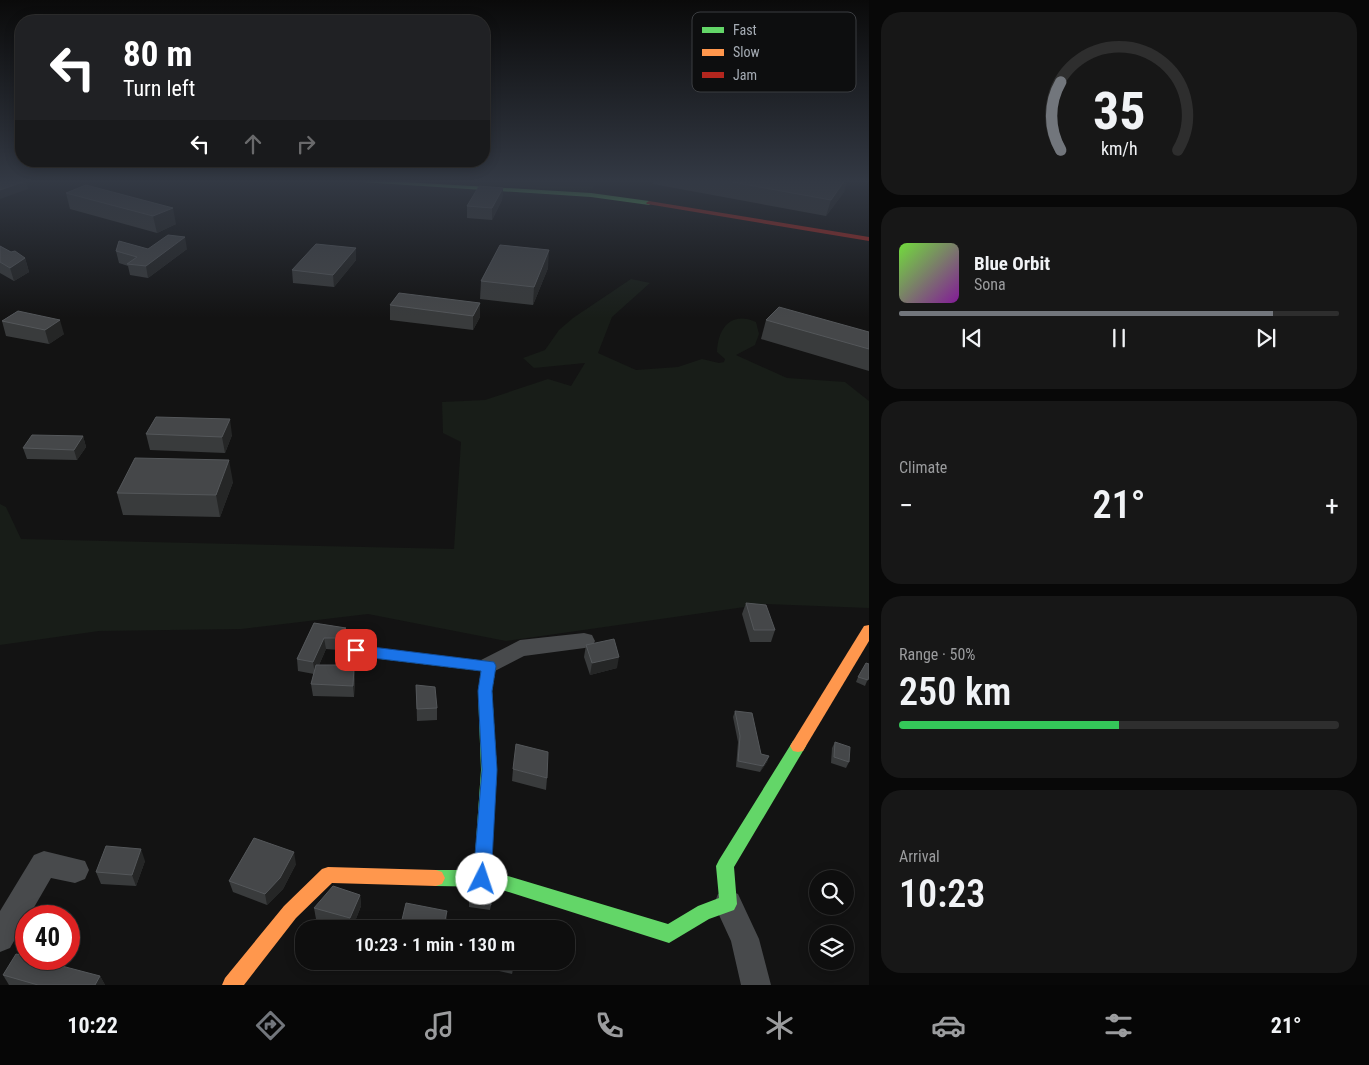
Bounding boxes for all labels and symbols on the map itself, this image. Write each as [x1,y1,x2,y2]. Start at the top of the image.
legend [692,12,856,92]
text: Fast [733,22,757,38]
text: Slow [733,44,760,60]
text: Jam [733,67,757,83]
pin [335,629,377,671]
position arrow [455,852,507,904]
speed limit sign: 40 [15,905,80,970]

